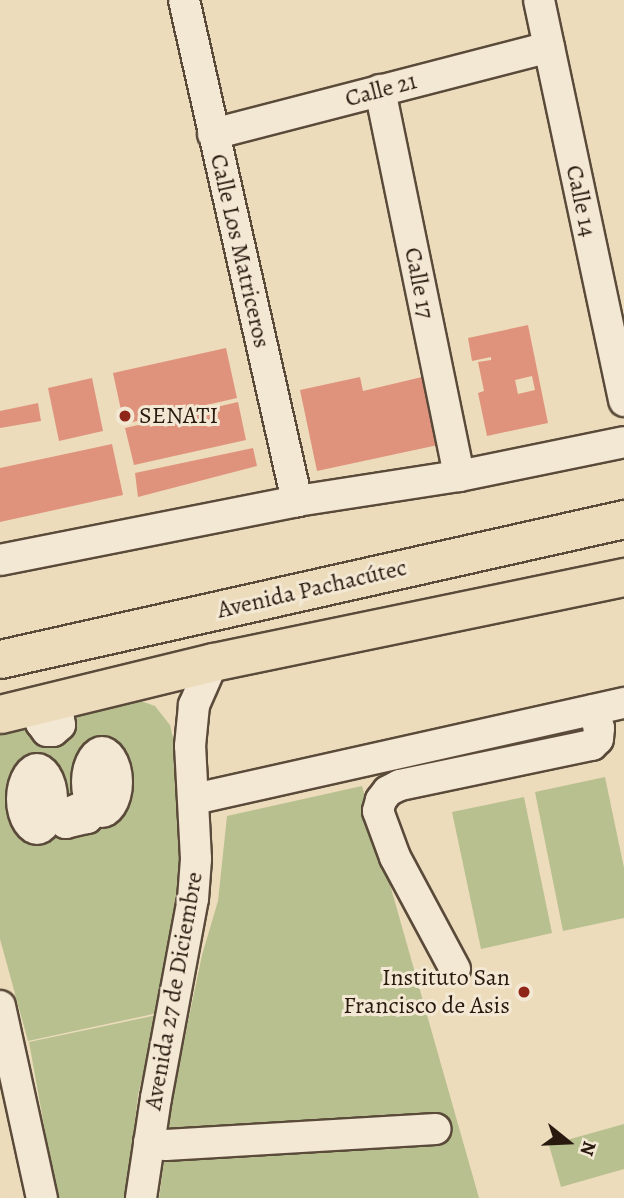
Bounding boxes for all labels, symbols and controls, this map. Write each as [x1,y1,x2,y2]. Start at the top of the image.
street label: Calle 21 [342,67,420,113]
street label: Calle Los Matriceros [204,151,276,351]
street label: Calle 14 [559,163,603,239]
street label: Calle 17 [398,245,440,321]
place label: SENATI [139,402,218,430]
marker: SENATI [117,408,133,424]
street label: Avenida Pachacútec [215,553,409,625]
street label: Avenida 27 de Diciembre [139,870,209,1112]
place label: Instituto San Francisco de Asis [343,964,510,1020]
marker: Instituto San Francisco de Asis [516,984,532,1000]
north arrow [533,1107,603,1177]
text: N [573,1138,602,1159]

